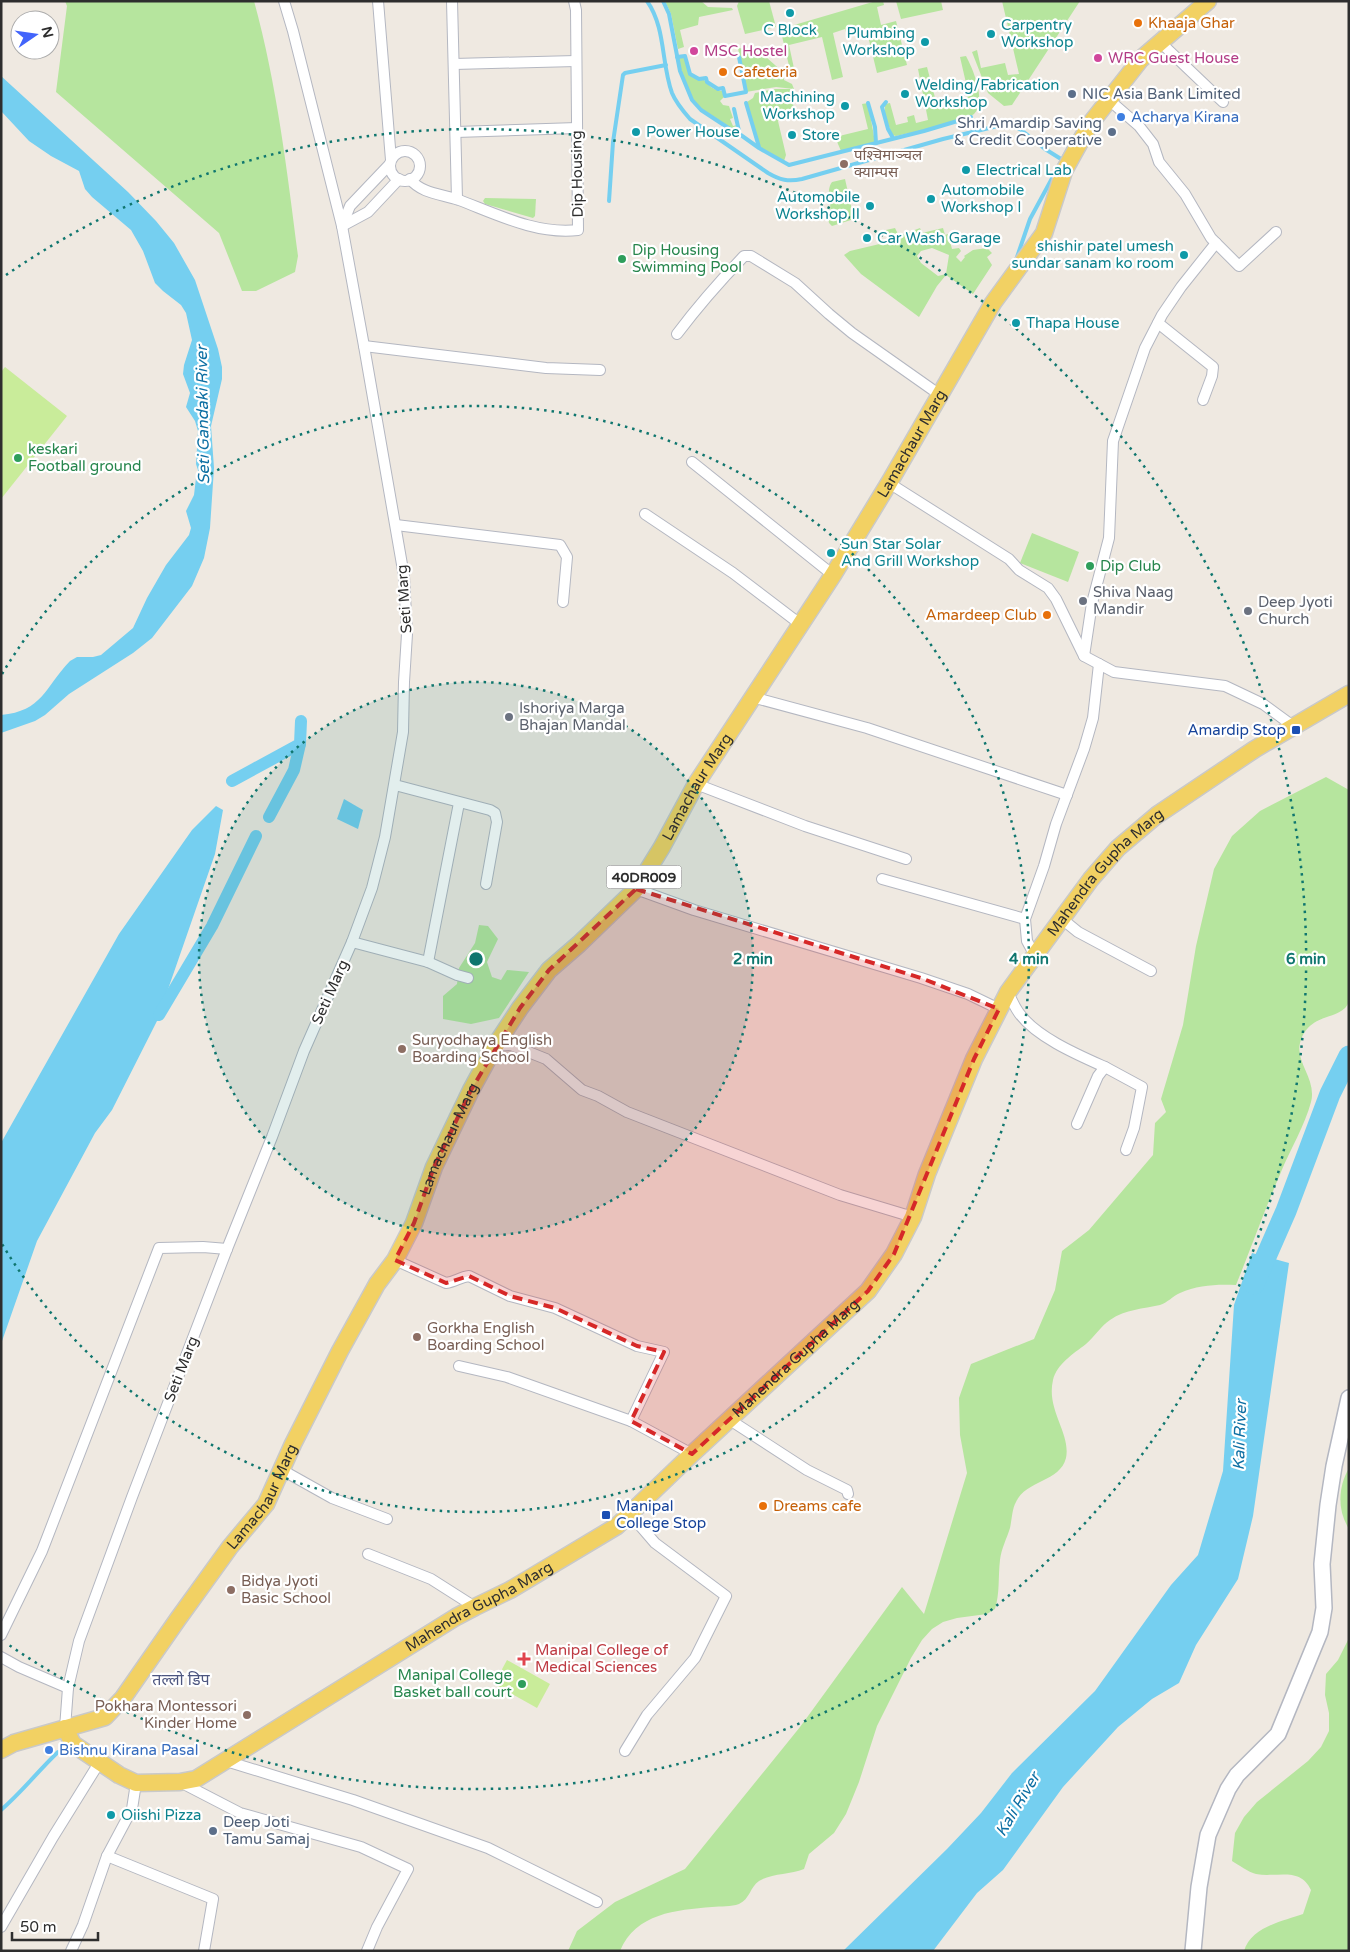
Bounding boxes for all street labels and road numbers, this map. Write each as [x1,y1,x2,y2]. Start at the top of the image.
street label: Dip Housing [567,130,587,218]
street label: Lamachaur Marg [873,387,950,501]
street label: Seti Marg [393,564,415,634]
street label: Lamachaur Marg [658,730,736,844]
street label: Mahendra Gupha Marg [1043,804,1167,940]
road number: 40DR009 [606,866,682,889]
street label: Seti Marg [308,957,352,1027]
street label: Lamachaur Marg [416,1080,482,1197]
street label: Mahendra Gupha Marg [728,1295,863,1421]
street label: Seti Marg [160,1334,202,1404]
street label: Lamachaur Marg [223,1441,301,1553]
street label: Mahendra Gupha Marg [402,1558,556,1655]

